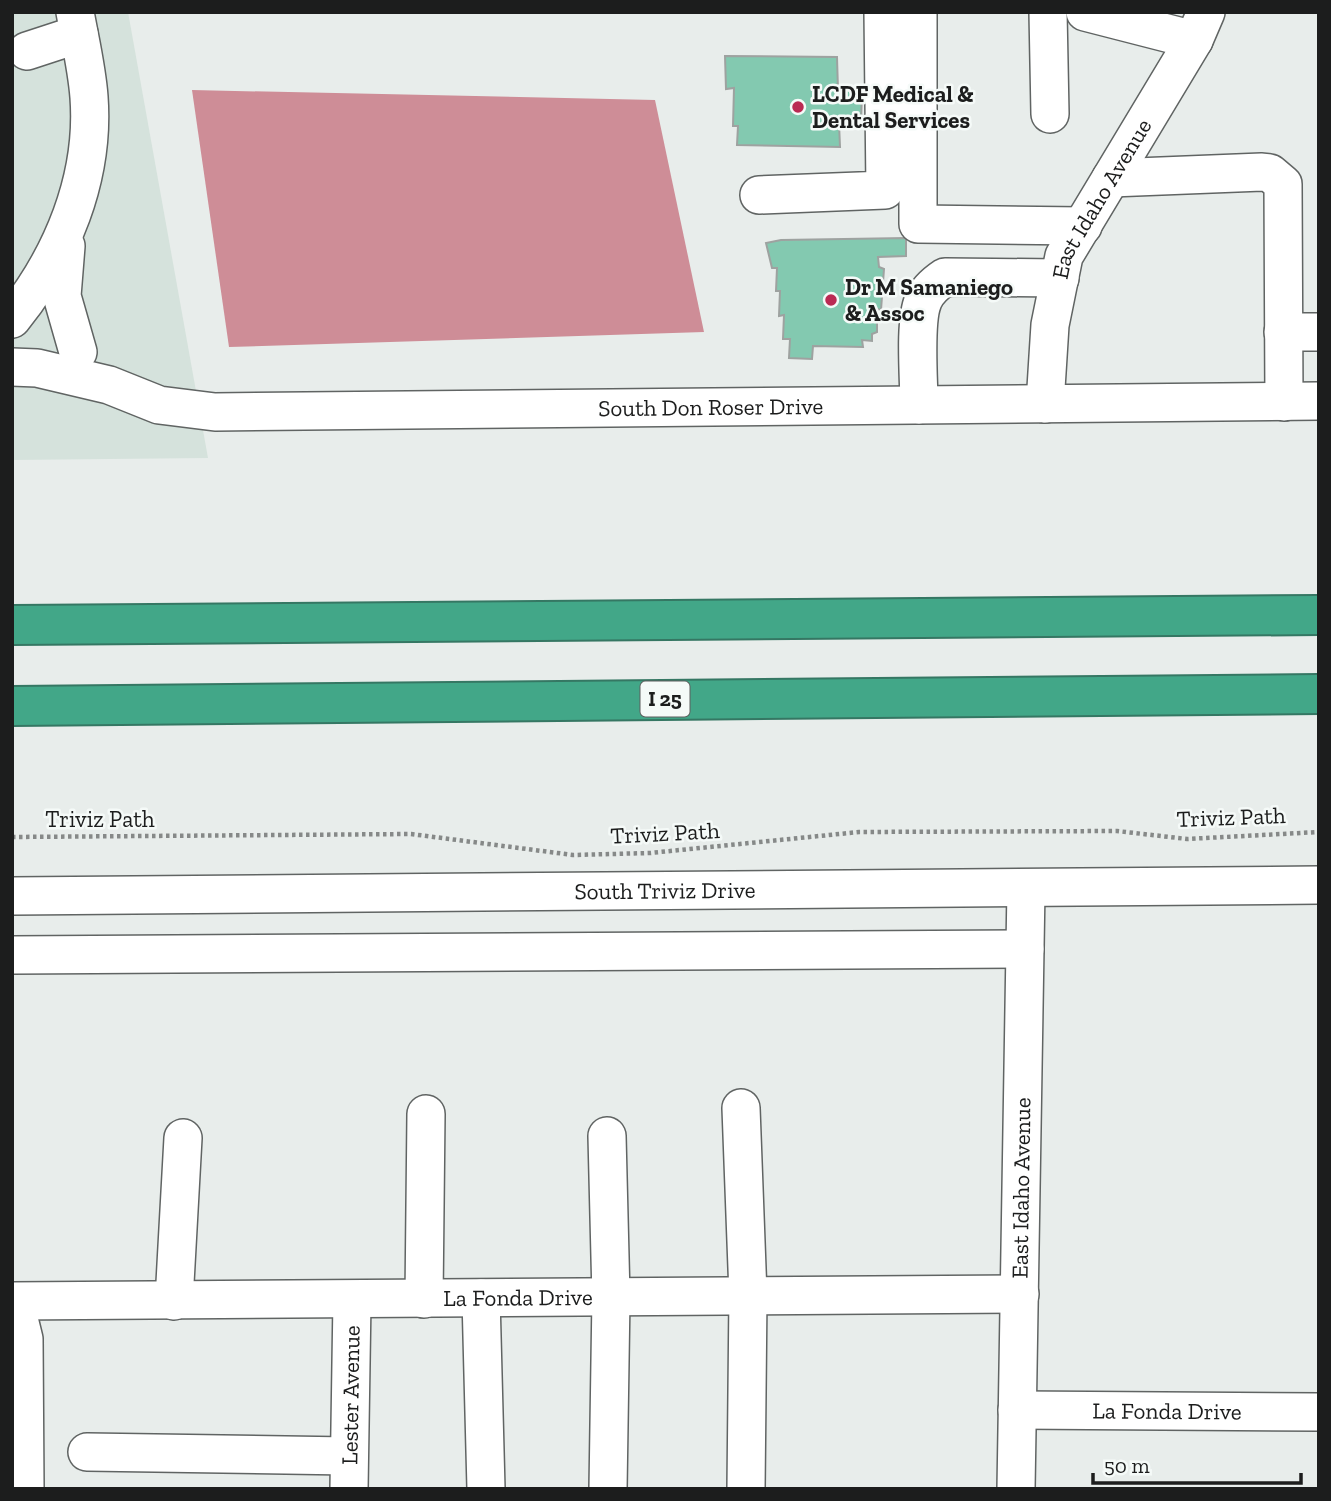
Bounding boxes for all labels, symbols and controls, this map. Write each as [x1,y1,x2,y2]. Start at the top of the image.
place label: LCDF Medical & Dental Services [812,80,973,134]
marker: LCDF Medical & Dental Services [790,99,806,115]
street label: East Idaho Avenue [1046,113,1158,282]
place label: Dr M Samaniego & Assoc [845,273,1013,327]
marker: Dr M Samaniego & Assoc [823,292,839,308]
street label: South Don Roser Drive [598,392,823,422]
road number: I 25 [640,682,690,716]
street label: Triviz Path [1176,801,1286,833]
street label: Triviz Path [45,805,155,833]
street label: Triviz Path [610,816,720,850]
street label: South Triviz Drive [574,876,756,905]
street label: East Idaho Avenue [1006,1097,1037,1279]
street label: La Fonda Drive [443,1283,593,1312]
street label: Lester Avenue [335,1325,366,1465]
street label: La Fonda Drive [1092,1396,1242,1425]
scale bar [1093,1442,1301,1486]
text: 50 m [1104,1453,1150,1478]

